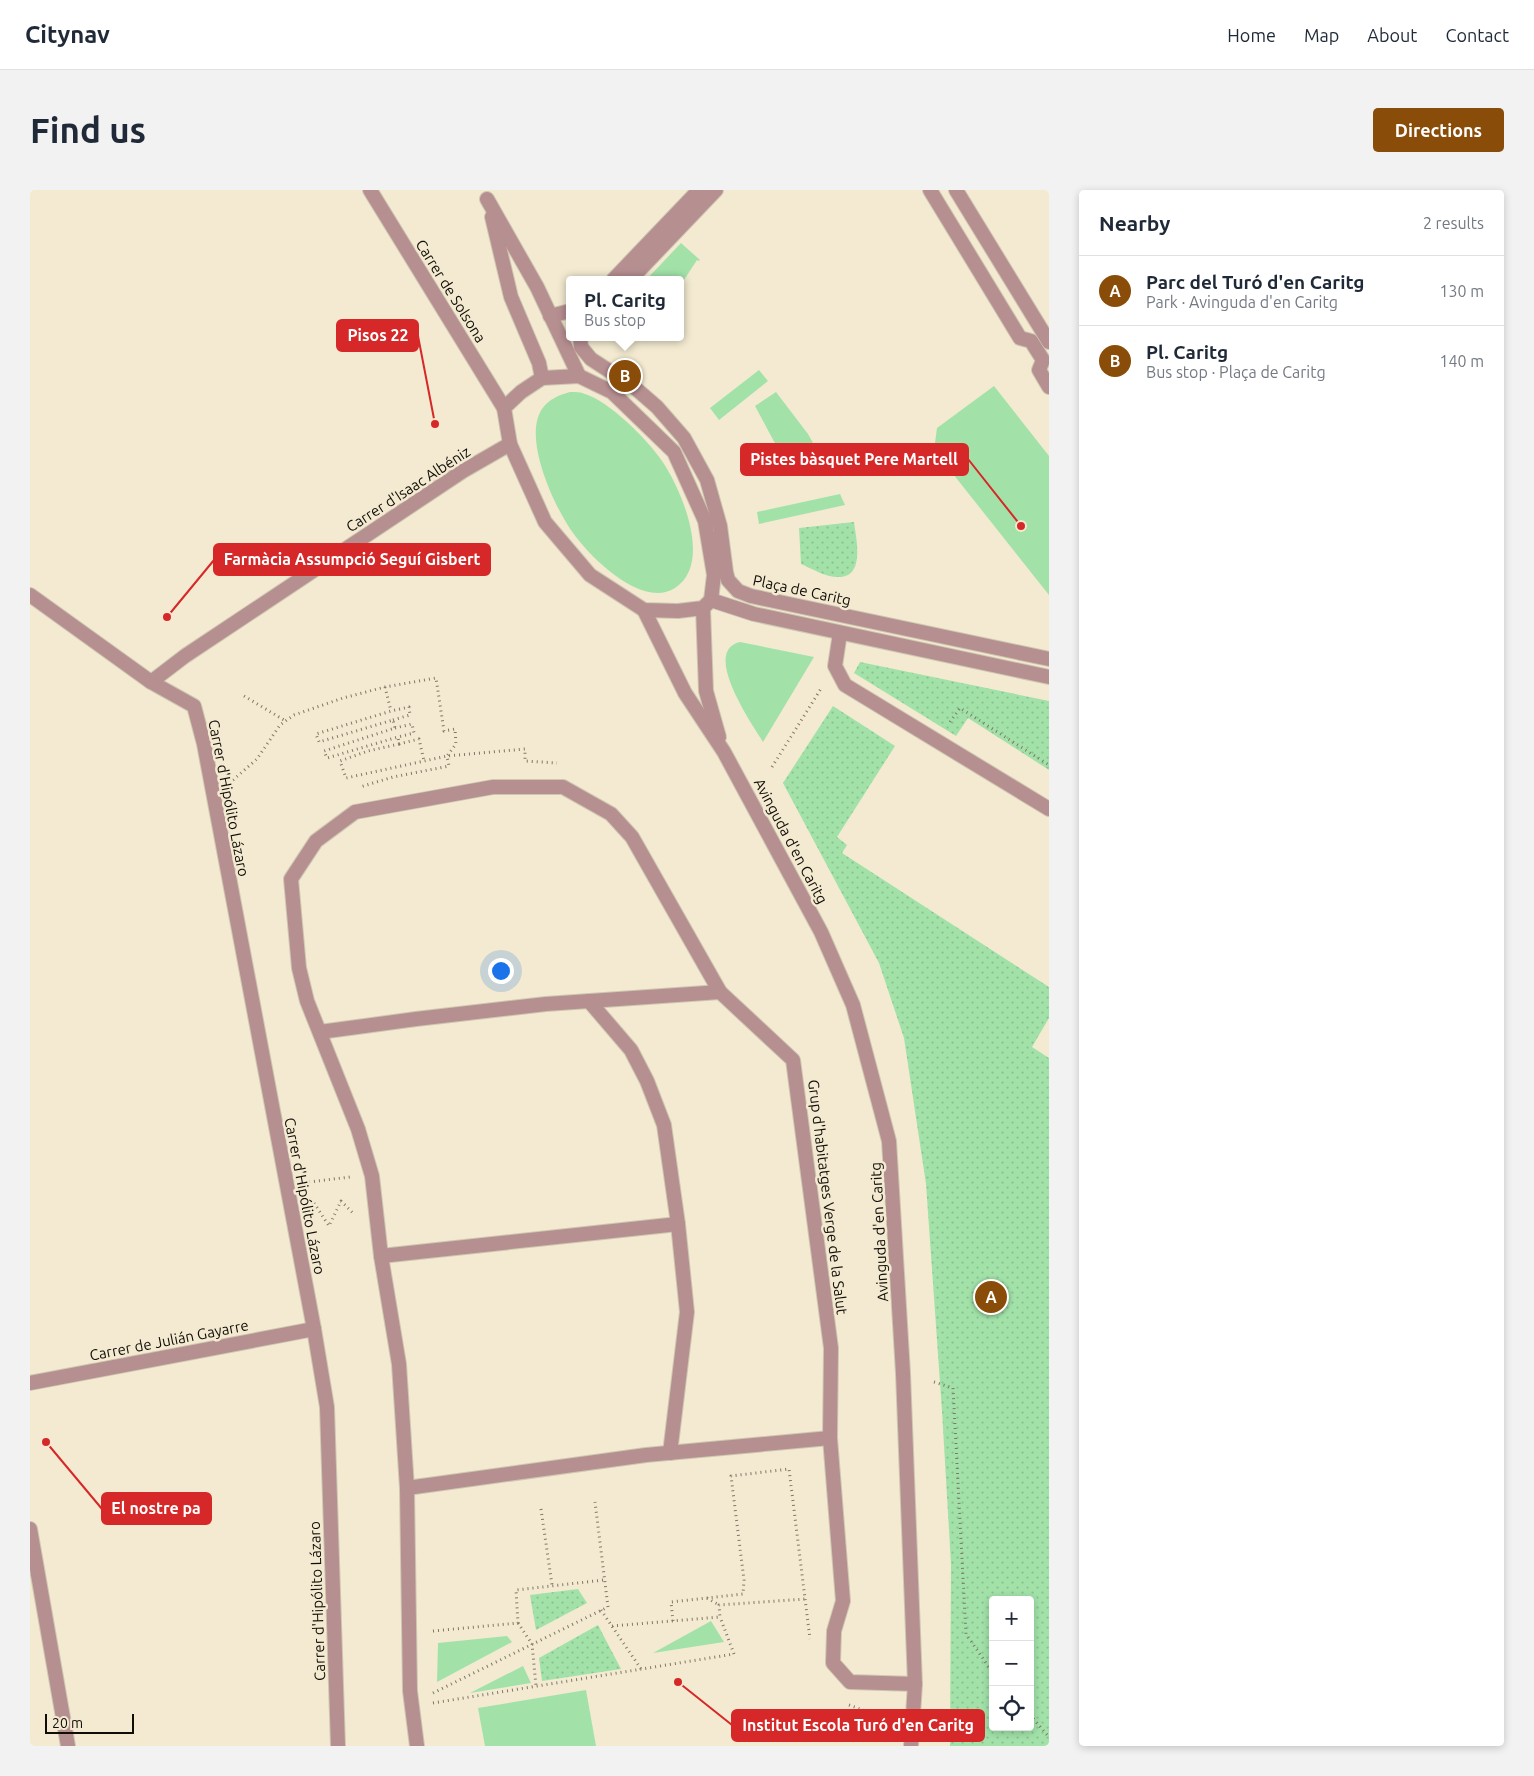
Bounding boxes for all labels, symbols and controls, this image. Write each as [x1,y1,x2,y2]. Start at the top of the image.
text: Citynav [25,21,110,48]
text: Home [1227,25,1276,45]
text: Map [1304,25,1339,45]
text: About [1367,25,1417,45]
text: Contact [1445,25,1509,45]
button: Directions [1373,108,1504,152]
text: Find us [30,110,146,150]
text: Nearby [1099,211,1170,235]
text: 2 results [1423,214,1484,232]
street label: Carrer de Solsona [412,236,490,346]
text: Parc del Turó d'en Caritg [1146,271,1365,293]
popup [566,276,684,341]
text: A [1109,282,1121,300]
text: 130 m [1439,282,1484,300]
text: Pl. Caritg [584,289,666,311]
text: Park · Avinguda d'en Caritg [1146,293,1338,311]
text: Bus stop [584,311,646,329]
callout: Pisos 22 [337,320,418,351]
text: Pisos 22 [347,326,409,344]
text: Pl. Caritg [1146,341,1228,363]
text: B [1110,352,1120,370]
text: 140 m [1439,352,1484,370]
pin: B [609,357,641,395]
text: Bus stop · Plaça de Caritg [1146,363,1326,381]
street label: Carrer d'Isaac Albéniz [343,443,473,535]
callout: Pistes bàsquet Pere Martell [741,444,968,475]
text: Pistes bàsquet Pere Martell [750,450,958,468]
callout: Farmàcia Assumpció Seguí Gisbert [214,544,490,575]
text: Farmàcia Assumpció Seguí Gisbert [224,550,480,568]
street label: Plaça de Caritg [751,571,853,609]
street label: Carrer d'Hipólito Lázaro [205,718,253,878]
street label: Avinguda d'en Caritg [751,775,831,907]
your location [488,958,514,984]
street label: Grup d'habitatges Verge de la Salut [805,1079,851,1316]
street label: Carrer d'Hipólito Lázaro [281,1116,329,1276]
street label: Avinguda d'en Caritg [867,1162,891,1302]
pin: A [975,1278,1007,1316]
street label: Carrer de Julián Gayarre [88,1316,250,1364]
callout: El nostre pa [102,1493,211,1524]
text: El nostre pa [111,1499,201,1517]
street label: Carrer d'Hipólito Lázaro [306,1521,328,1681]
map controls [989,1596,1034,1731]
button: + [989,1596,1034,1641]
button: − [989,1641,1034,1686]
button: locate [989,1686,1034,1731]
callout: Institut Escola Turó d'en Caritg [732,1710,984,1741]
scale bar [45,1711,134,1734]
text: 20 m [52,1715,83,1731]
text: Institut Escola Turó d'en Caritg [742,1716,974,1734]

